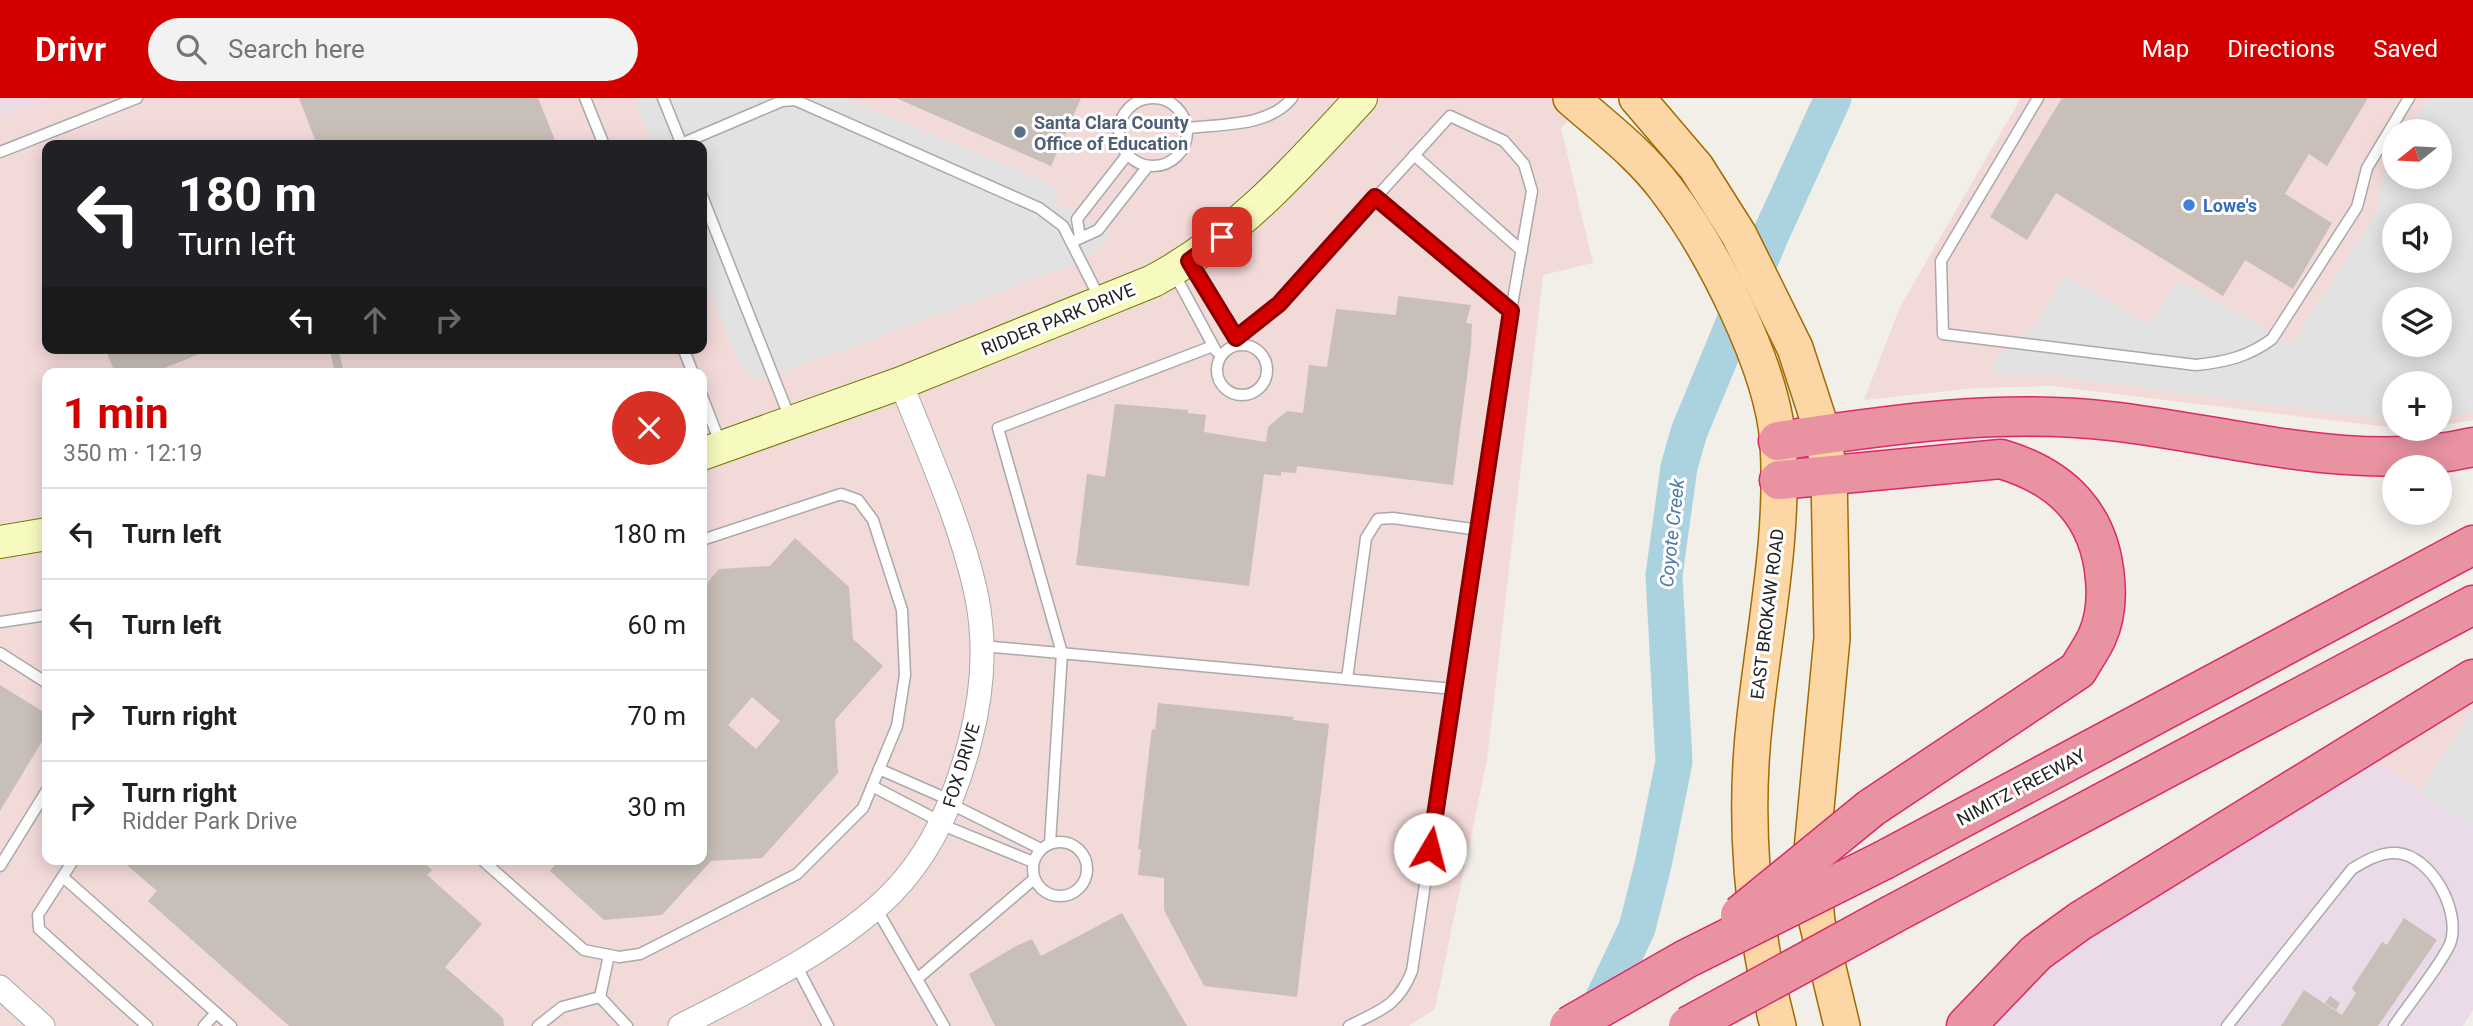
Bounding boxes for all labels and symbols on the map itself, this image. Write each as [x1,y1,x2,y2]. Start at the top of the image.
place label: Santa Clara County Office of Education [1034,112,1190,154]
north arrow [2382,119,2452,189]
marker: Santa Clara County Office of Education [1012,124,1028,140]
place label: Lowe's [2203,195,2257,216]
marker: Lowe's [2181,197,2197,213]
pin [1192,207,1252,267]
street label: RIDDER PARK DRIVE [978,279,1138,359]
water label: Coyote Creek [1655,477,1689,588]
street label: EAST BROKAW ROAD [1746,527,1788,701]
street label: FOX DRIVE [938,720,984,810]
street label: NIMITZ FREEWAY [1953,744,2089,830]
position arrow [1393,812,1467,886]

